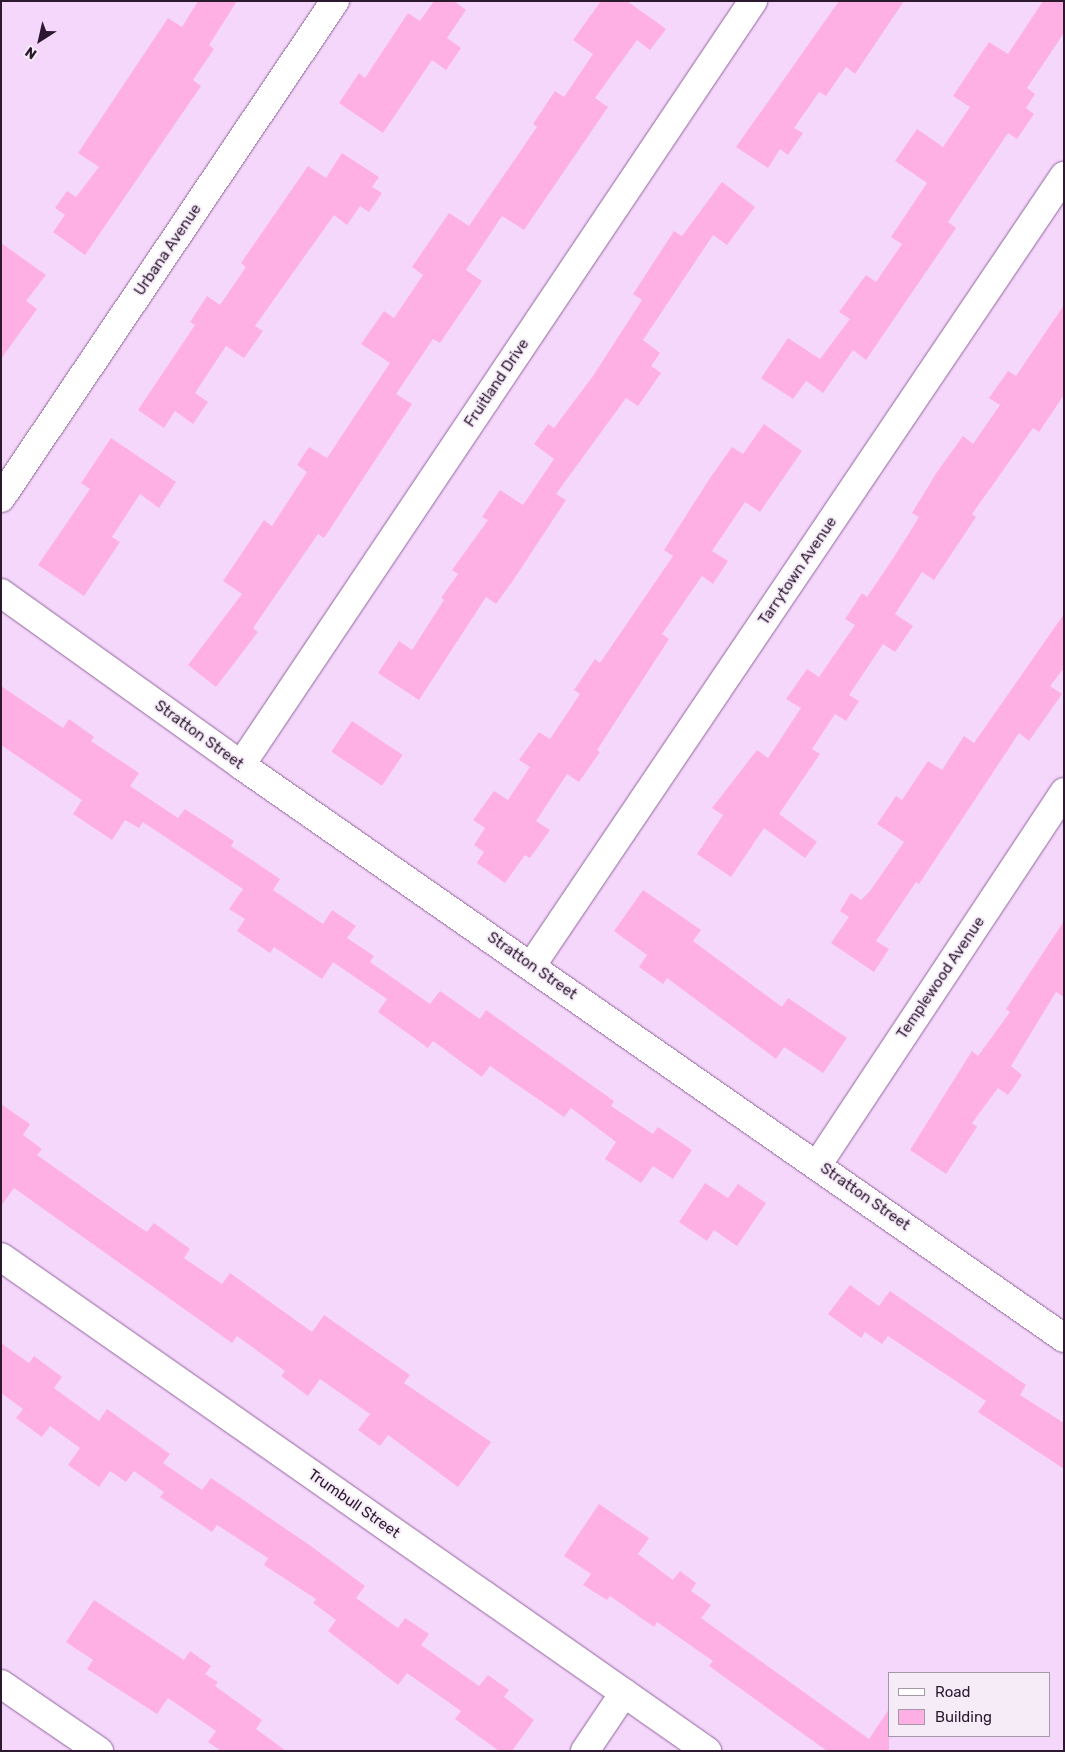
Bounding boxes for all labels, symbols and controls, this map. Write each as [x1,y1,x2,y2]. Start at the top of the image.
north arrow [15,15,65,65]
text: N [22,43,40,63]
street label: Urbana Avenue [131,201,205,299]
street label: Fruitland Drive [461,335,533,431]
street label: Tarrytown Avenue [755,513,841,629]
street label: Stratton Street [151,697,247,773]
street label: Templewood Avenue [893,913,989,1043]
street label: Stratton Street [484,928,580,1004]
street label: Stratton Street [817,1159,913,1235]
street label: Trumbull Street [305,1466,403,1542]
legend [888,1672,1050,1737]
text: Road [935,1683,971,1701]
text: Building [935,1708,992,1726]

